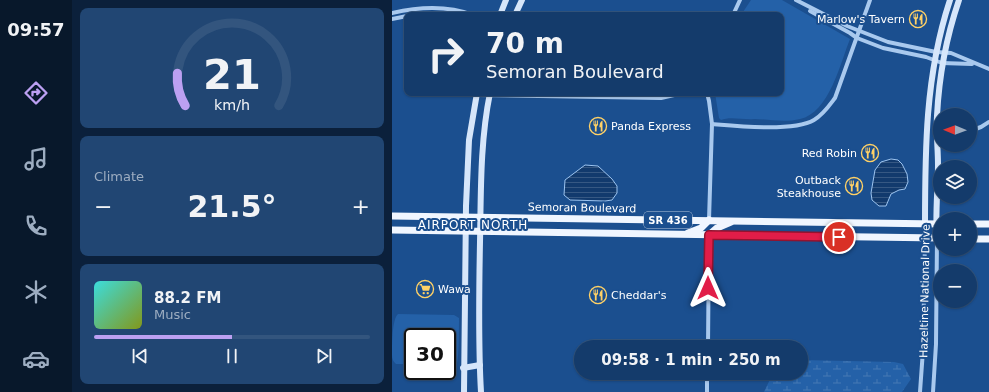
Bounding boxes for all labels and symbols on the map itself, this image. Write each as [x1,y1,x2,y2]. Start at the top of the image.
restaurant icon: Marlow's Tavern [908,9,928,29]
place label: Marlow's Tavern [817,13,905,26]
north arrow [933,108,977,152]
restaurant icon: Panda Express [588,116,608,136]
place label: Panda Express [611,120,691,133]
restaurant icon: Red Robin [860,143,880,163]
place label: Red Robin [802,147,857,160]
place label: Outback Steakhouse [777,174,842,200]
restaurant icon: Outback Steakhouse [844,176,864,196]
street label: Semoran Boulevard [528,201,636,215]
road number: SR 436 [644,212,692,228]
district label: AIRPORT NORTH [418,218,528,232]
pin [822,220,856,254]
street label: Hazeltine National Drive [917,224,933,358]
position arrow [687,267,729,309]
supermarket icon: Wawa [415,279,435,299]
place label: Wawa [438,283,471,296]
restaurant icon: Cheddar's [588,285,608,305]
place label: Cheddar's [611,289,667,302]
speed limit sign: 30 [404,328,456,380]

